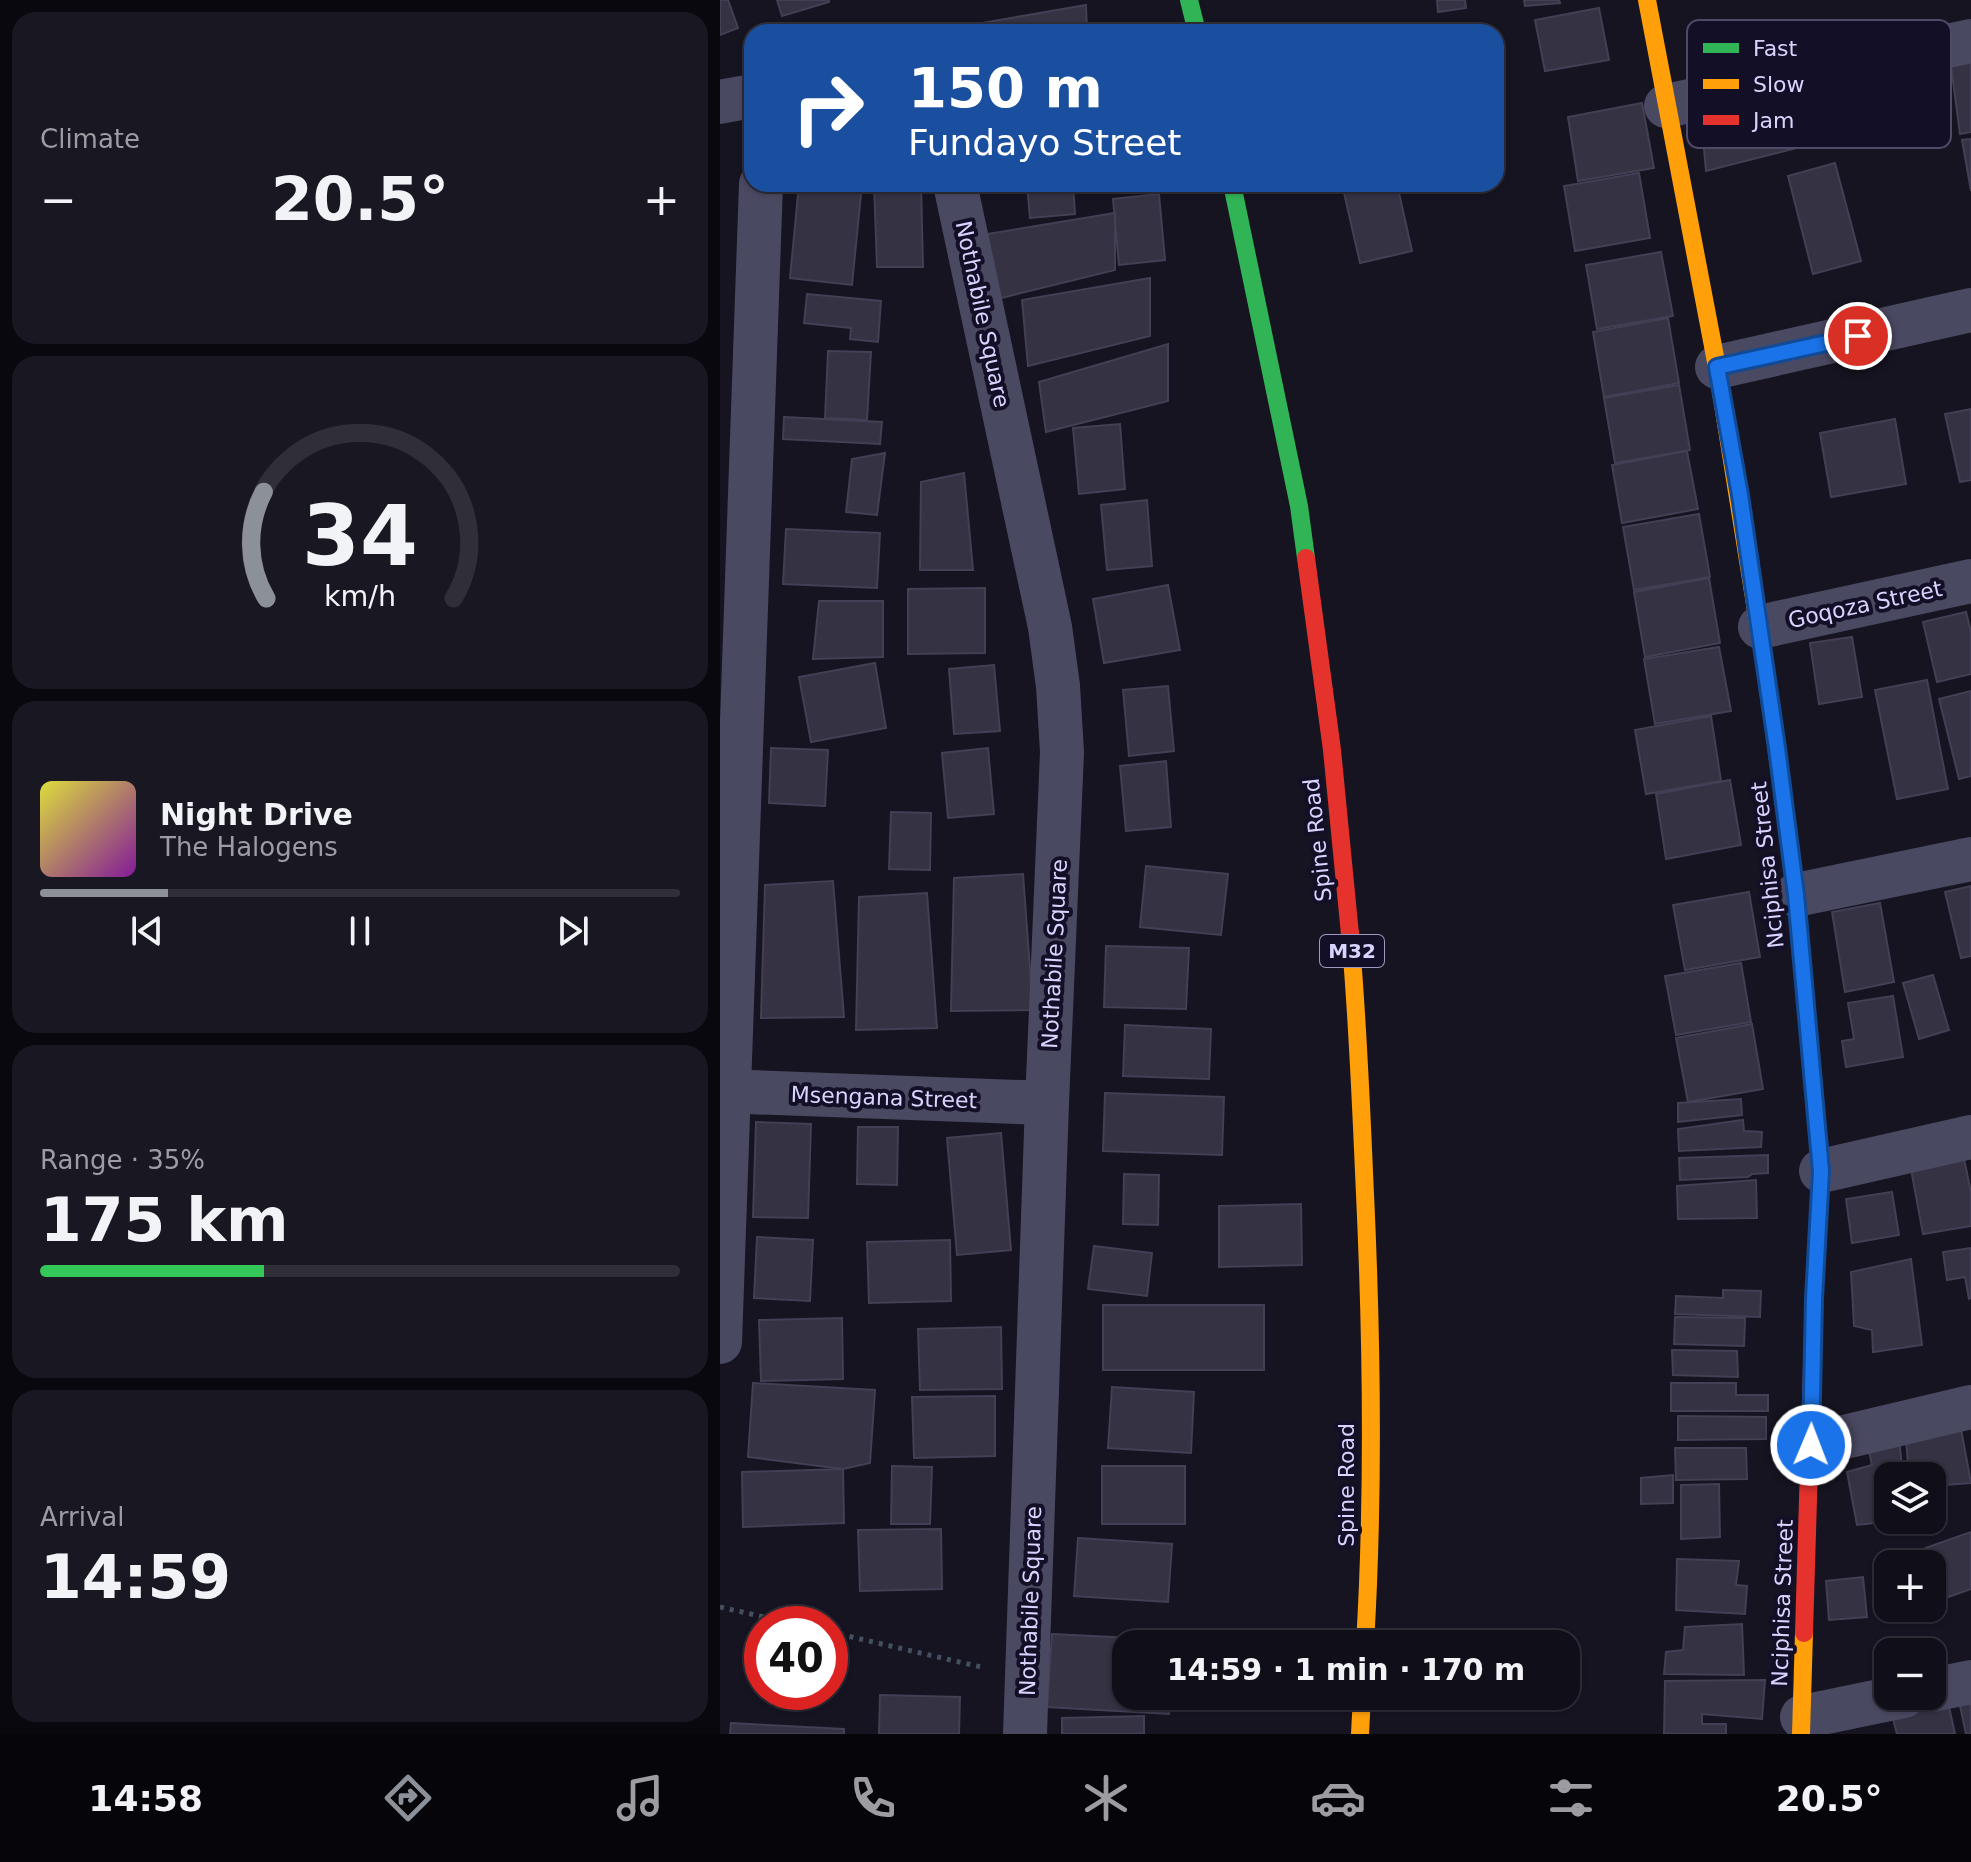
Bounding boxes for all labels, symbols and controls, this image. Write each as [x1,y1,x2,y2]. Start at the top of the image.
legend [1687,20,1951,148]
text: Fast [1753,36,1798,61]
text: 150 m [908,55,1103,120]
icon: right [776,56,880,160]
text: Slow [1753,72,1805,97]
text: Jam [1751,108,1794,133]
text: Fundayo Street [908,122,1181,163]
text: Climate [40,124,140,154]
text: 20.5° [271,164,449,234]
text: − [40,174,77,225]
text: + [643,174,680,225]
street label: Nothabile Square [951,219,1015,410]
pin [1824,302,1892,370]
icon: arrive [1836,314,1880,358]
text: 34 [302,487,418,584]
street label: Goqoza Street [1786,576,1945,633]
text: km/h [324,579,396,613]
street label: Spine Road [1299,777,1336,903]
street label: Nciphisa Street [1746,780,1789,950]
text: Night Drive [160,797,353,832]
text: The Halogens [160,832,338,862]
street label: Nothabile Square [1037,858,1072,1050]
icon: previous [125,909,169,953]
icon: pause [338,909,382,953]
icon: next [551,909,595,953]
road number: M32 [1320,935,1384,967]
street label: Msengana Street [790,1082,978,1113]
text: Range · 35% [40,1145,205,1175]
text: 175 km [40,1185,289,1255]
position arrow [1769,1403,1853,1487]
street label: Spine Road [1334,1423,1359,1547]
map controls [1874,1462,1946,1710]
button: layers [1874,1462,1946,1534]
text: Arrival [40,1502,124,1532]
street label: Nothabile Square [1015,1506,1046,1696]
street label: Nciphisa Street [1767,1519,1798,1687]
text: 14:59 [40,1542,231,1612]
button: + [1874,1550,1946,1622]
speed limit sign: 40 [744,1606,848,1710]
button: − [1874,1638,1946,1710]
text: 14:59 · 1 min · 170 m [1167,1652,1525,1687]
icon: directions [380,1770,436,1826]
icon: music [612,1770,668,1826]
icon: phone [845,1770,901,1826]
icon: climate [1078,1770,1134,1826]
icon: car [1310,1770,1366,1826]
icon: filters [1543,1770,1599,1826]
text: 14:58 [88,1778,203,1819]
text: 20.5° [1776,1778,1883,1819]

